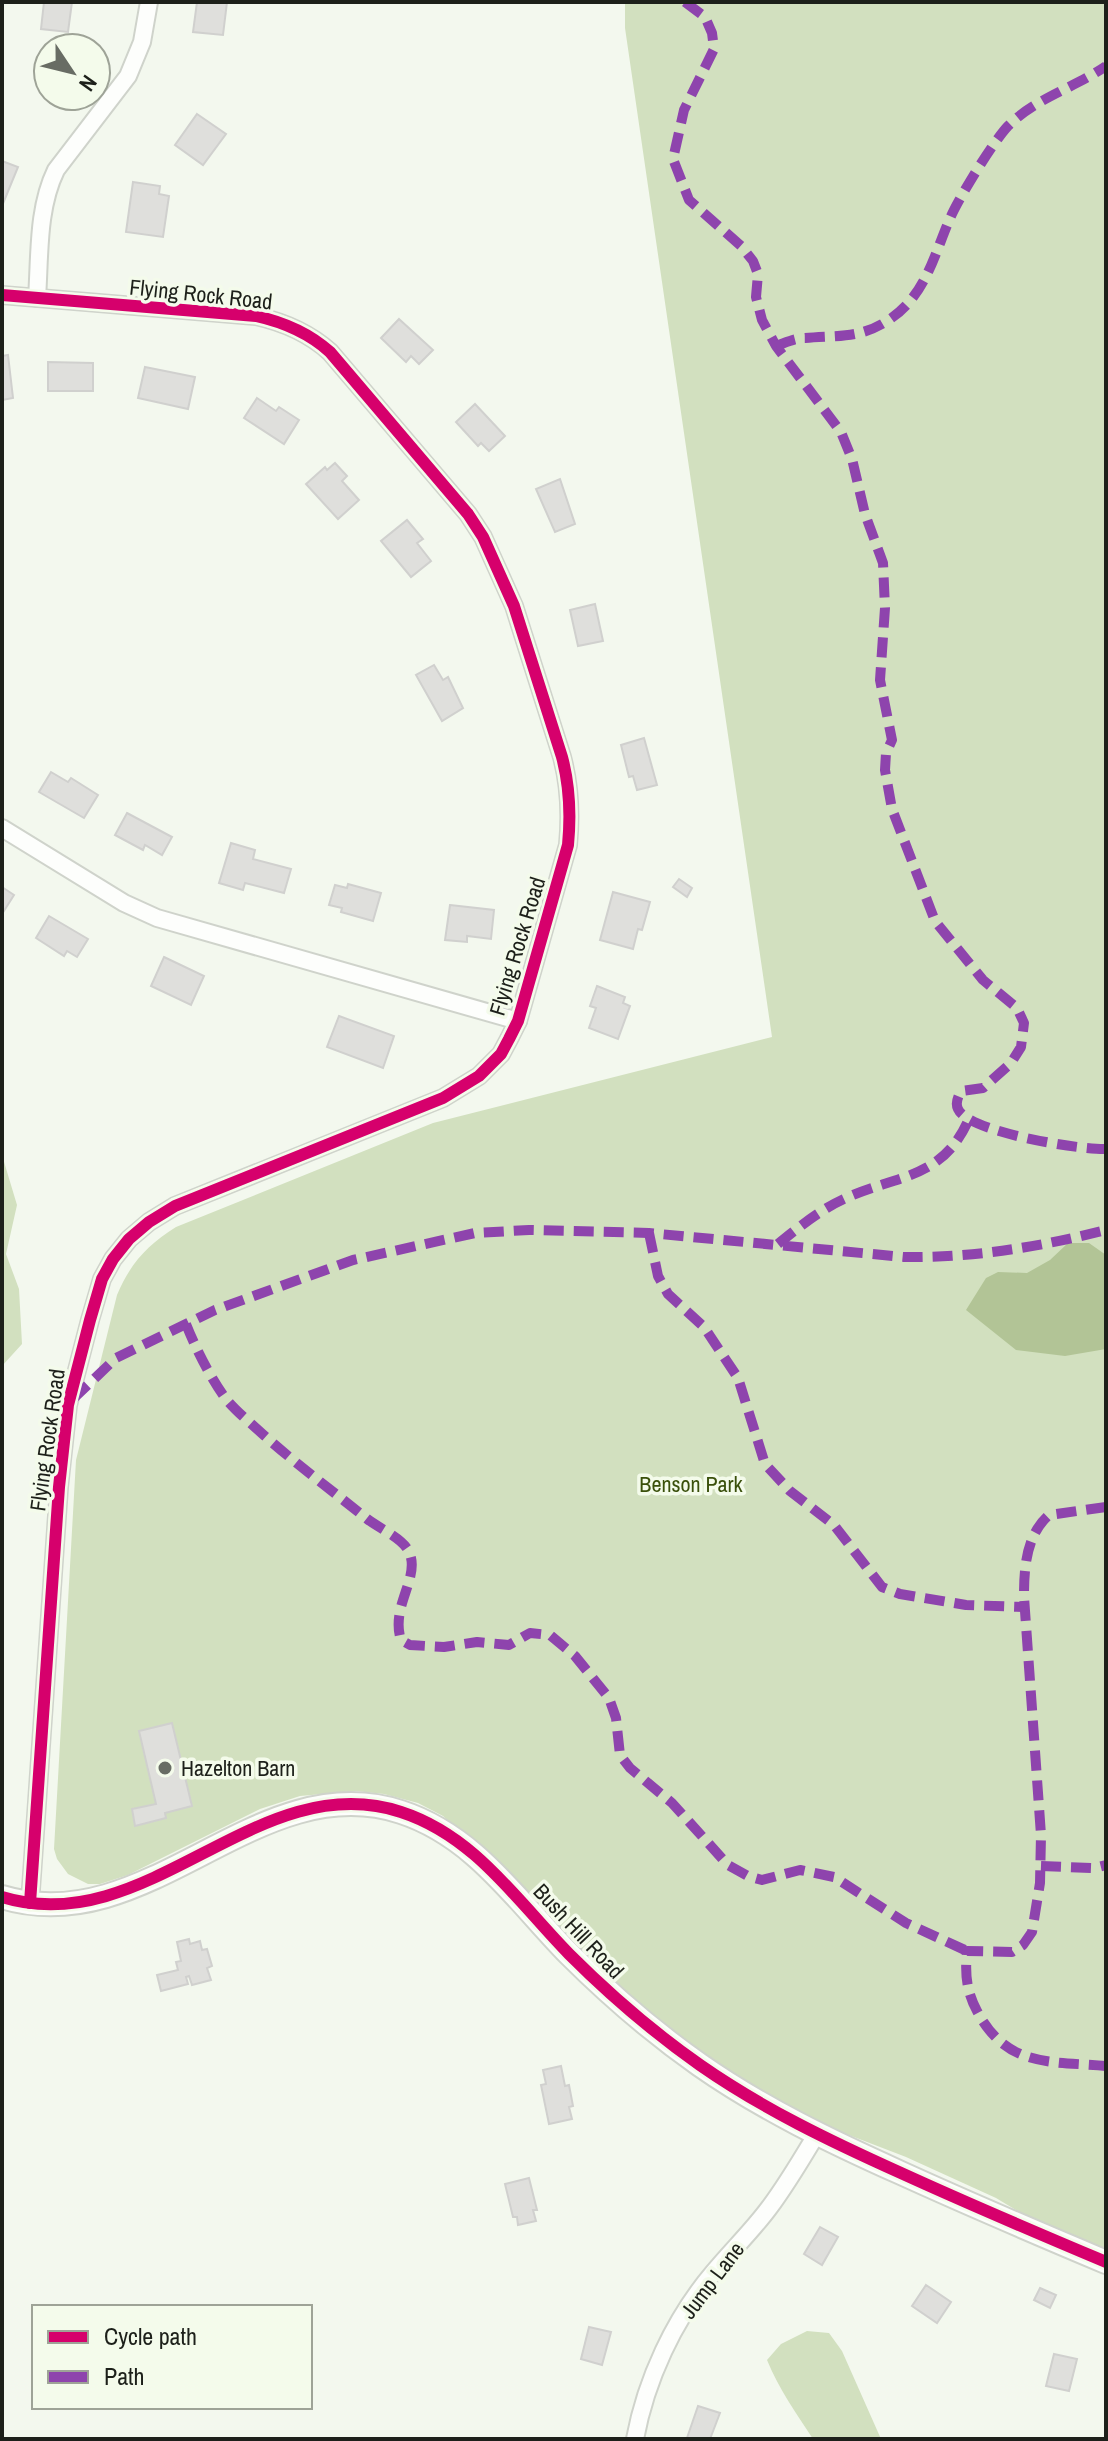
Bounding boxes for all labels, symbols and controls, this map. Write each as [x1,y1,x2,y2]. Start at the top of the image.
north arrow [32,32,112,112]
text: N [72,70,104,97]
street label: Flying Rock Road [128,272,274,316]
street label: Flying Rock Road [482,873,552,1019]
street label: Flying Rock Road [22,1367,72,1513]
park label: Benson Park [639,1469,744,1499]
place label: Hazelton Barn [181,1753,295,1783]
marker: Hazelton Barn [156,1759,174,1777]
street label: Bush Hill Road [527,1877,631,1985]
street label: Jump Lane [673,2235,751,2325]
legend [32,2305,312,2409]
text: Cycle path [104,2320,197,2352]
text: Path [104,2360,145,2392]

